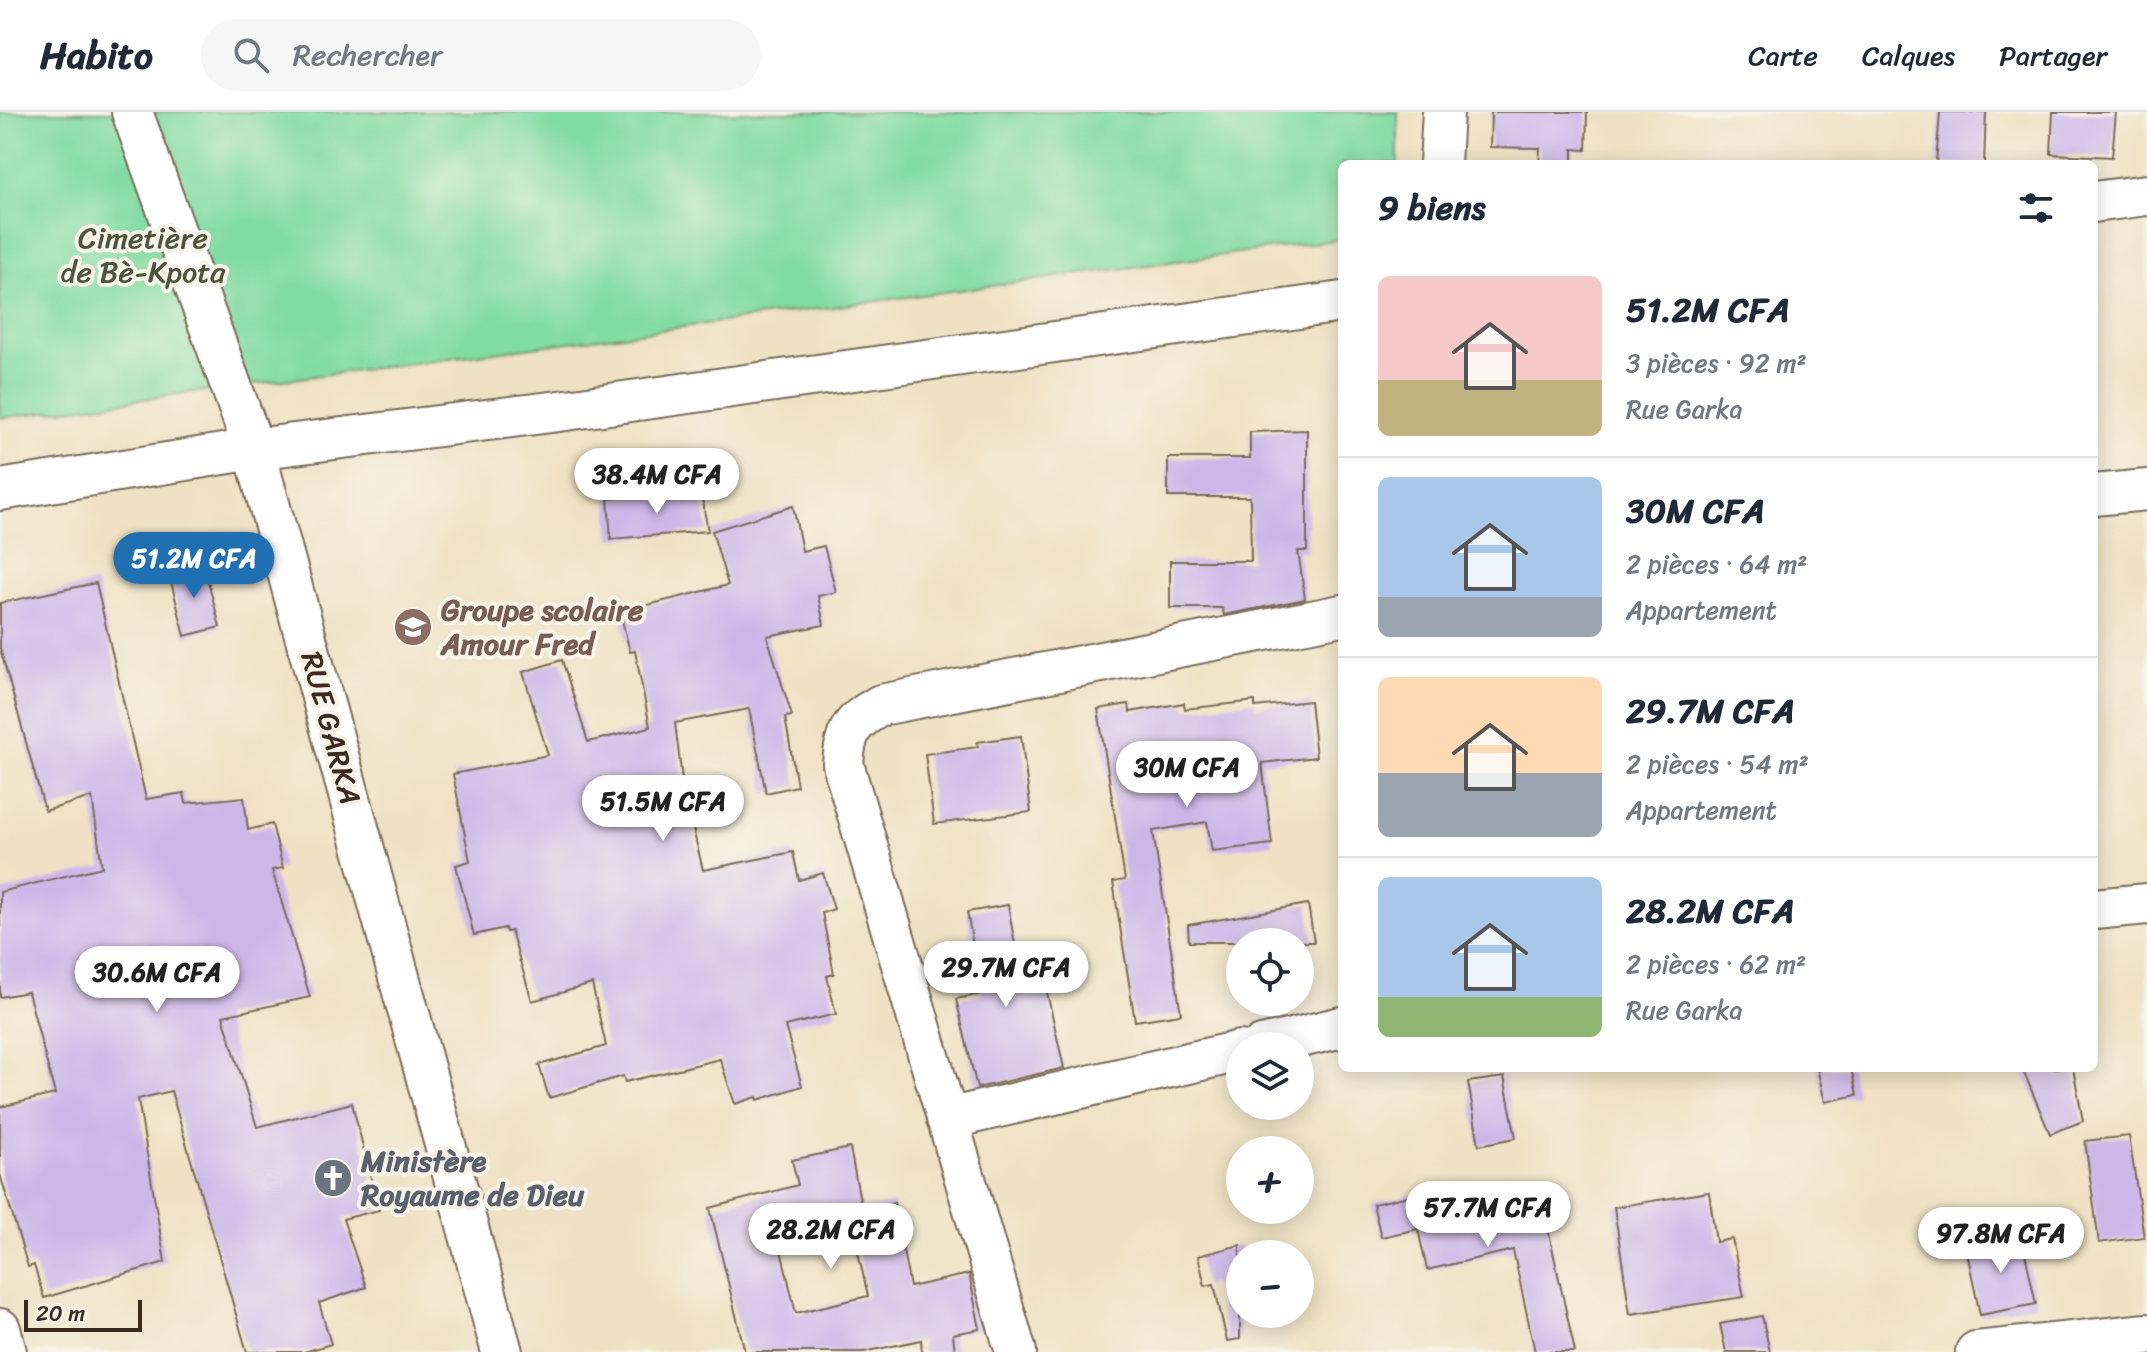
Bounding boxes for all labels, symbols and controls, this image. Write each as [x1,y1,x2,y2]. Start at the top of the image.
search box [201,19,761,91]
text: Habito [40,22,153,89]
text: Rechercher [293,28,442,82]
text: Carte [1748,31,1818,80]
text: Calques [1862,31,1955,80]
text: Partager [1999,31,2107,80]
icon: search [229,33,273,77]
text: 9 biens [1378,178,1486,238]
icon: filters [2014,186,2058,230]
park label: Cimetière de Bè-Kpota [61,211,226,299]
text: 51.2M CFA [1626,280,1790,340]
icon: home [1442,308,1538,404]
text: 3 pièces · 92 m² [1626,340,1807,386]
text: Rue Garka [1626,386,1743,432]
pin: 38.4M CFA [565,448,749,516]
text: 38.4M CFA [592,451,722,497]
text: 30M CFA [1626,481,1765,541]
icon: home [1442,509,1538,605]
pin: 51.2M CFA [102,532,286,600]
text: 51.2M CFA [131,535,257,581]
text: 2 pièces · 64 m² [1626,541,1807,587]
place label: Groupe scolaire Amour Fred [439,583,644,671]
text: Appartement [1626,587,1777,633]
school or university icon: Groupe scolaire Amour Fred [392,606,434,648]
street label: RUE GARKA [285,645,377,811]
text: 29.7M CFA [1626,681,1795,741]
icon: home [1442,709,1538,805]
pin: 30M CFA [1113,741,1261,809]
text: 2 pièces · 54 m² [1626,741,1809,787]
text: 30M CFA [1134,744,1240,790]
pin: 51.5M CFA [571,775,755,843]
text: 51.5M CFA [600,778,726,824]
text: Appartement [1626,787,1777,833]
text: 28.2M CFA [1626,881,1795,941]
icon: home [1442,909,1538,1005]
map controls [1226,928,1314,1328]
button: locate [1226,928,1314,1016]
pin: 29.7M CFA [914,941,1098,1009]
text: 2 pièces · 62 m² [1626,941,1806,987]
text: 29.7M CFA [941,944,1071,990]
pin: 30.6M CFA [65,946,249,1014]
text: 30.6M CFA [93,949,221,995]
text: Rue Garka [1626,987,1743,1033]
button: layers [1226,1032,1314,1120]
place label: Ministère Royaume de Dieu [360,1134,585,1222]
button: + [1226,1136,1314,1224]
church icon: Ministère Royaume de Dieu [312,1157,354,1199]
pin: 57.7M CFA [1396,1181,1580,1249]
text: 57.7M CFA [1424,1184,1552,1230]
pin: 28.2M CFA [739,1203,923,1271]
text: 28.2M CFA [767,1206,895,1252]
pin: 97.8M CFA [1909,1207,2093,1275]
text: 97.8M CFA [1936,1210,2066,1256]
button: − [1226,1240,1314,1328]
text: 20 m [36,1294,85,1333]
scale bar [24,1296,142,1332]

